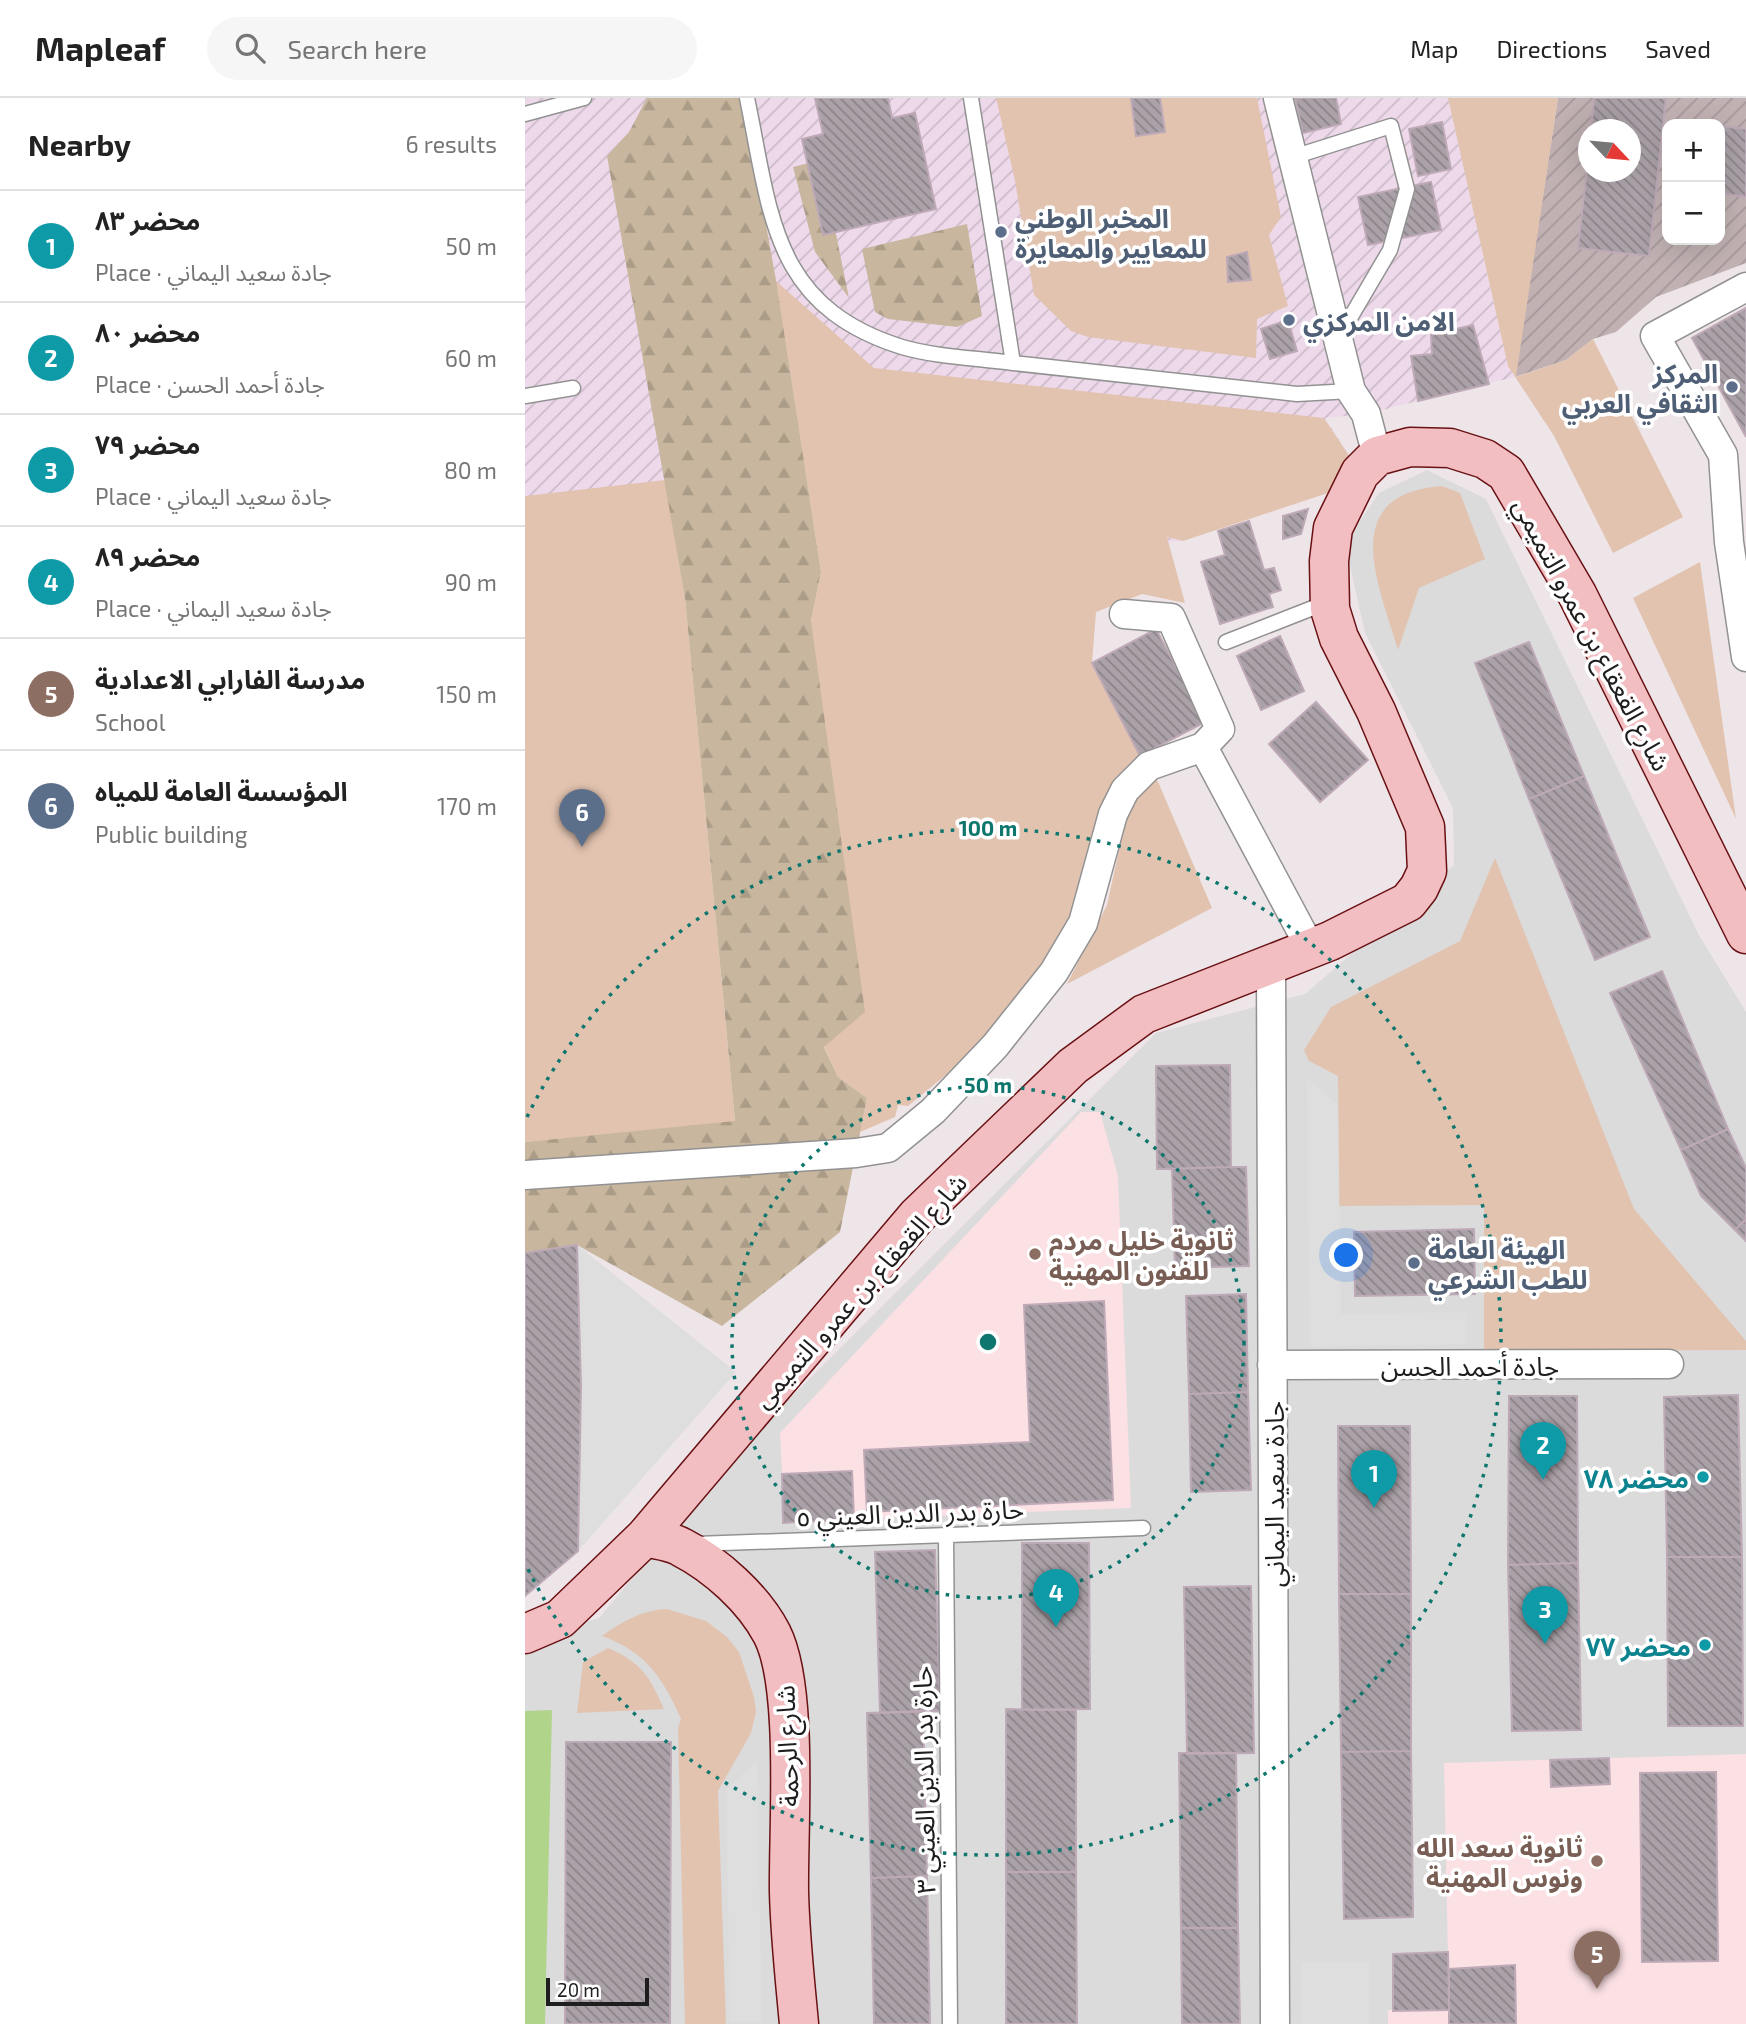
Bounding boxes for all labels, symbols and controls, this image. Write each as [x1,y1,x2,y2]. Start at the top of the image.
search box [207,17,697,80]
text: Mapleaf [35,28,165,68]
icon: search [231,29,269,67]
text: Search here [287,33,427,64]
text: Map [1410,34,1458,63]
text: Directions [1496,34,1607,63]
text: Saved [1645,34,1711,63]
north arrow [1578,119,1641,182]
map controls [1662,119,1725,245]
button: + [1662,119,1725,182]
text: Nearby [28,126,131,162]
text: 6 results [406,130,497,158]
button: − [1662,182,1725,245]
place label: المخبر الوطني للمعايير والمعايرة [1015,202,1207,264]
text: محضر ٨٣ [95,204,200,235]
marker: المخبر الوطني للمعايير والمعايرة [993,224,1009,240]
text: 1 [46,232,56,260]
text: 50 m [446,232,497,260]
text: Place · جادة سعيد اليماني [95,258,332,286]
place label: الامن المركزي [1303,305,1455,343]
marker: الامن المركزي [1281,312,1297,328]
text: محضر ٨٠ [95,316,200,347]
text: 2 [44,344,58,372]
text: 60 m [445,344,497,372]
place label: المركز الثقافي العربي [1562,357,1718,425]
text: Place · جادة أحمد الحسن [95,370,325,398]
marker: المركز الثقافي العربي [1724,379,1740,395]
text: محضر ٧٩ [95,428,200,459]
text: 3 [44,456,58,484]
text: 80 m [444,456,497,484]
text: Place · جادة سعيد اليماني [95,482,332,510]
street label: شارع القعقاع بن عمرو التميمي [1503,492,1678,778]
text: محضر ٨٩ [95,540,200,571]
text: 4 [44,568,58,596]
text: 90 m [445,568,497,596]
text: Place · جادة سعيد اليماني [95,594,332,622]
text: مدرسة الفارابي الاعدادية [95,663,365,694]
text: 5 [45,680,57,708]
text: 150 m [436,680,497,708]
text: School [95,708,165,736]
text: المؤسسة العامة للمياه [95,775,348,806]
pin: 6 [559,789,605,847]
text: 6 [44,792,58,820]
text: 170 m [437,792,497,820]
text: 100 m [959,815,1017,840]
text: Public building [95,820,248,848]
text: 50 m [964,1072,1012,1097]
street label: شارع القعقاع بن عمرو التميمي [746,1167,977,1418]
place label: ثانوية خليل مردم للفنون المهنية [1049,1224,1234,1286]
place label: الهيئة العامة للطب الشرعي [1428,1233,1587,1301]
your location [1329,1238,1363,1272]
marker: ثانوية خليل مردم للفنون المهنية [1027,1246,1043,1262]
marker: الهيئة العامة للطب الشرعي [1406,1255,1422,1271]
centre of rings [976,1330,1000,1354]
street label: جادة أحمد الحسن [1381,1350,1559,1382]
street label: جادة سعيد اليماني [1258,1401,1295,1587]
pin: 2 [1520,1422,1566,1480]
pin: 1 [1351,1450,1397,1508]
place label: محضر ٧٨ [1584,1462,1689,1494]
marker: محضر ٧٨ [1695,1469,1711,1485]
street label: حارة بدر الدين العيني ٥ [795,1493,1025,1537]
pin: 4 [1033,1569,1079,1627]
pin: 3 [1522,1586,1568,1644]
place label: محضر ٧٧ [1586,1630,1691,1662]
marker: محضر ٧٧ [1697,1637,1713,1653]
street label: حارة بدر الدين العيني ٣ [906,1666,947,1894]
street label: شارع الرحمة [768,1684,809,1807]
place label: ثانوية سعد الله ونوس المهنية [1416,1831,1583,1893]
marker: ثانوية سعد الله ونوس المهنية [1589,1853,1605,1869]
pin: 5 [1574,1931,1620,1989]
scale bar [546,1975,649,2007]
text: 20 m [557,1978,600,2001]

